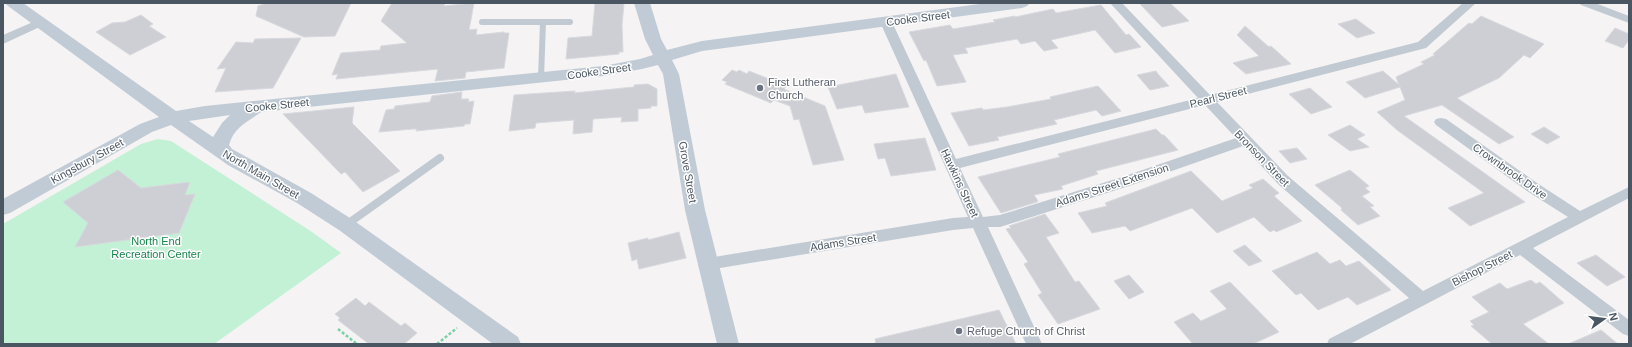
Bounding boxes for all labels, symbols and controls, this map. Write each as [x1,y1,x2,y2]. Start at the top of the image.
street label: Cooke Street [885,8,951,28]
street label: Cooke Street [566,61,632,81]
place label: First Lutheran Church [768,76,836,101]
marker: First Lutheran Church [755,83,765,93]
street label: Pearl Street [1188,84,1248,110]
street label: Cooke Street [244,96,310,114]
street label: Bronson Street [1232,127,1292,189]
street label: Kingsbury Street [49,136,125,186]
street label: Grove Street [677,140,699,204]
street label: Crownbrook Drive [1471,141,1549,201]
street label: North Main Street [221,147,301,201]
street label: Hawkins Street [939,147,981,219]
street label: Adams Street Extension [1054,161,1170,209]
street label: Adams Street [809,231,877,253]
park label: North End Recreation Center [111,235,201,260]
street label: Bishop Street [1450,248,1514,288]
north arrow [1584,299,1624,339]
text: N [1607,311,1620,322]
place label: Refuge Church of Christ [967,325,1085,337]
marker: Refuge Church of Christ [954,326,964,336]

